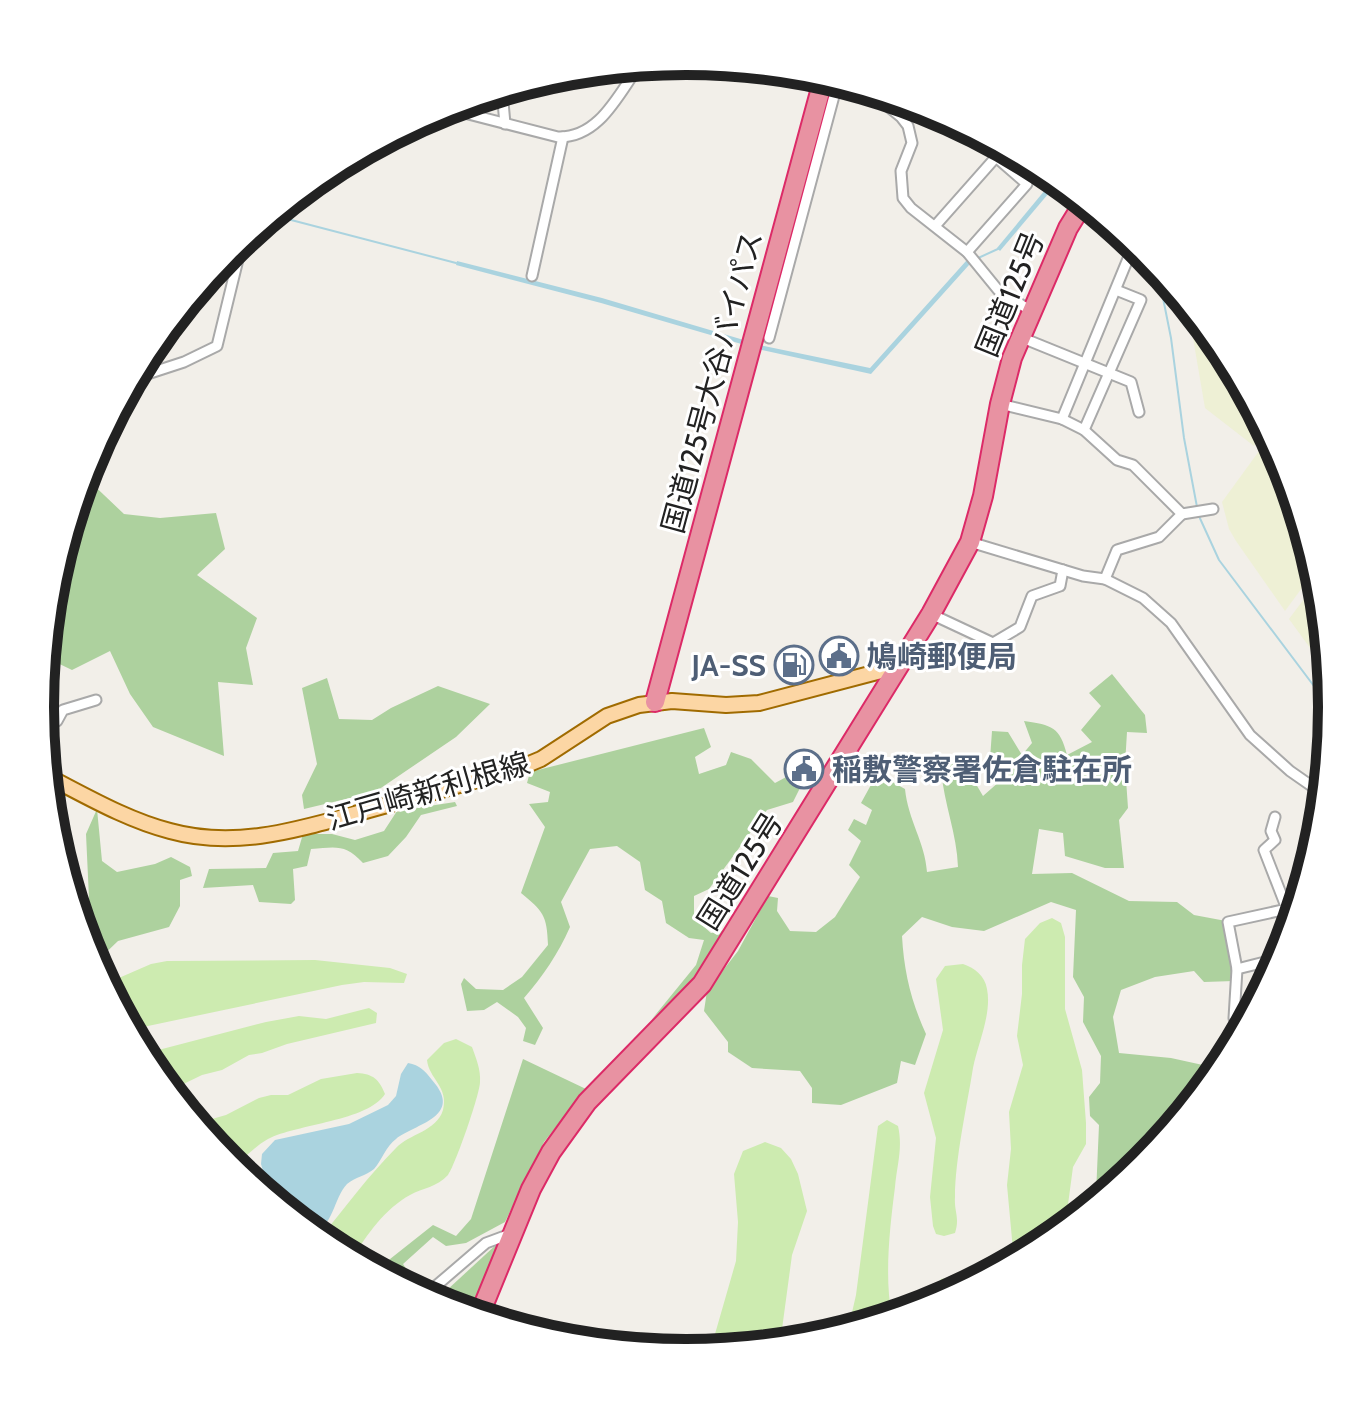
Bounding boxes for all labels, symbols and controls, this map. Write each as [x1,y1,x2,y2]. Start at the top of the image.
street label: 国道125号 [968,226,1052,362]
street label: 国道125号大谷バイパス [654,227,770,537]
public building icon: 鳩崎郵便局 [818,635,860,677]
place label: 鳩崎郵便局 [867,638,1017,675]
fuel station icon: JA-SS [773,644,815,686]
place label: JA-SS [690,647,766,684]
street label: 江戸崎新利根線 [322,744,534,838]
public building icon: 稲敷警察署佐倉駐在所 [783,748,825,790]
place label: 稲敷警察署佐倉駐在所 [832,751,1132,788]
street label: 国道125号 [689,805,791,937]

